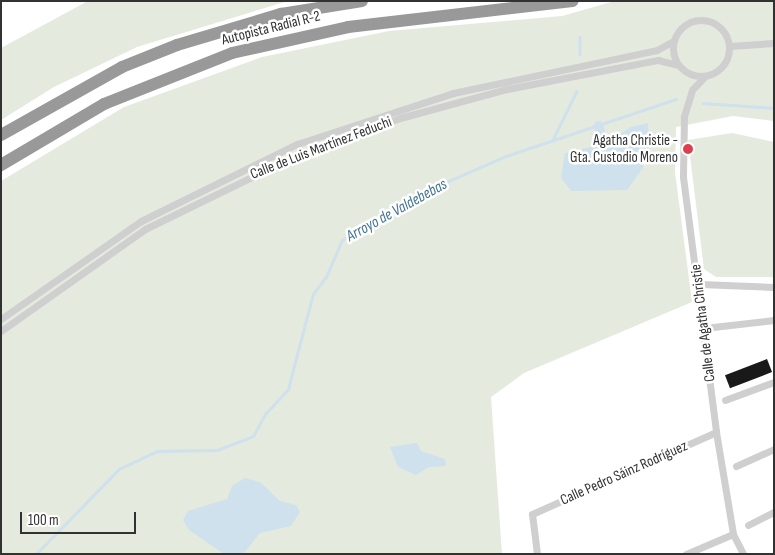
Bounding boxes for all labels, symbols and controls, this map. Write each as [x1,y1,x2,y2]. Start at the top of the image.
street label: Autopista Radial R-2 [220,7,322,49]
street label: Calle de Luis Martínez Feduchi [248,113,394,183]
place label: Agatha Christie - Gta. Custodio Moreno [570,131,678,166]
marker: Agatha Christie - Gta. Custodio Moreno [682,143,694,155]
water label: Arroyo de Valdebebas [343,175,451,247]
street label: Calle de Agatha Christie [687,263,719,383]
street label: Calle Pedro Sáinz Rodríguez [558,437,690,509]
scale bar [22,502,139,534]
text: 100 m [28,511,59,530]

